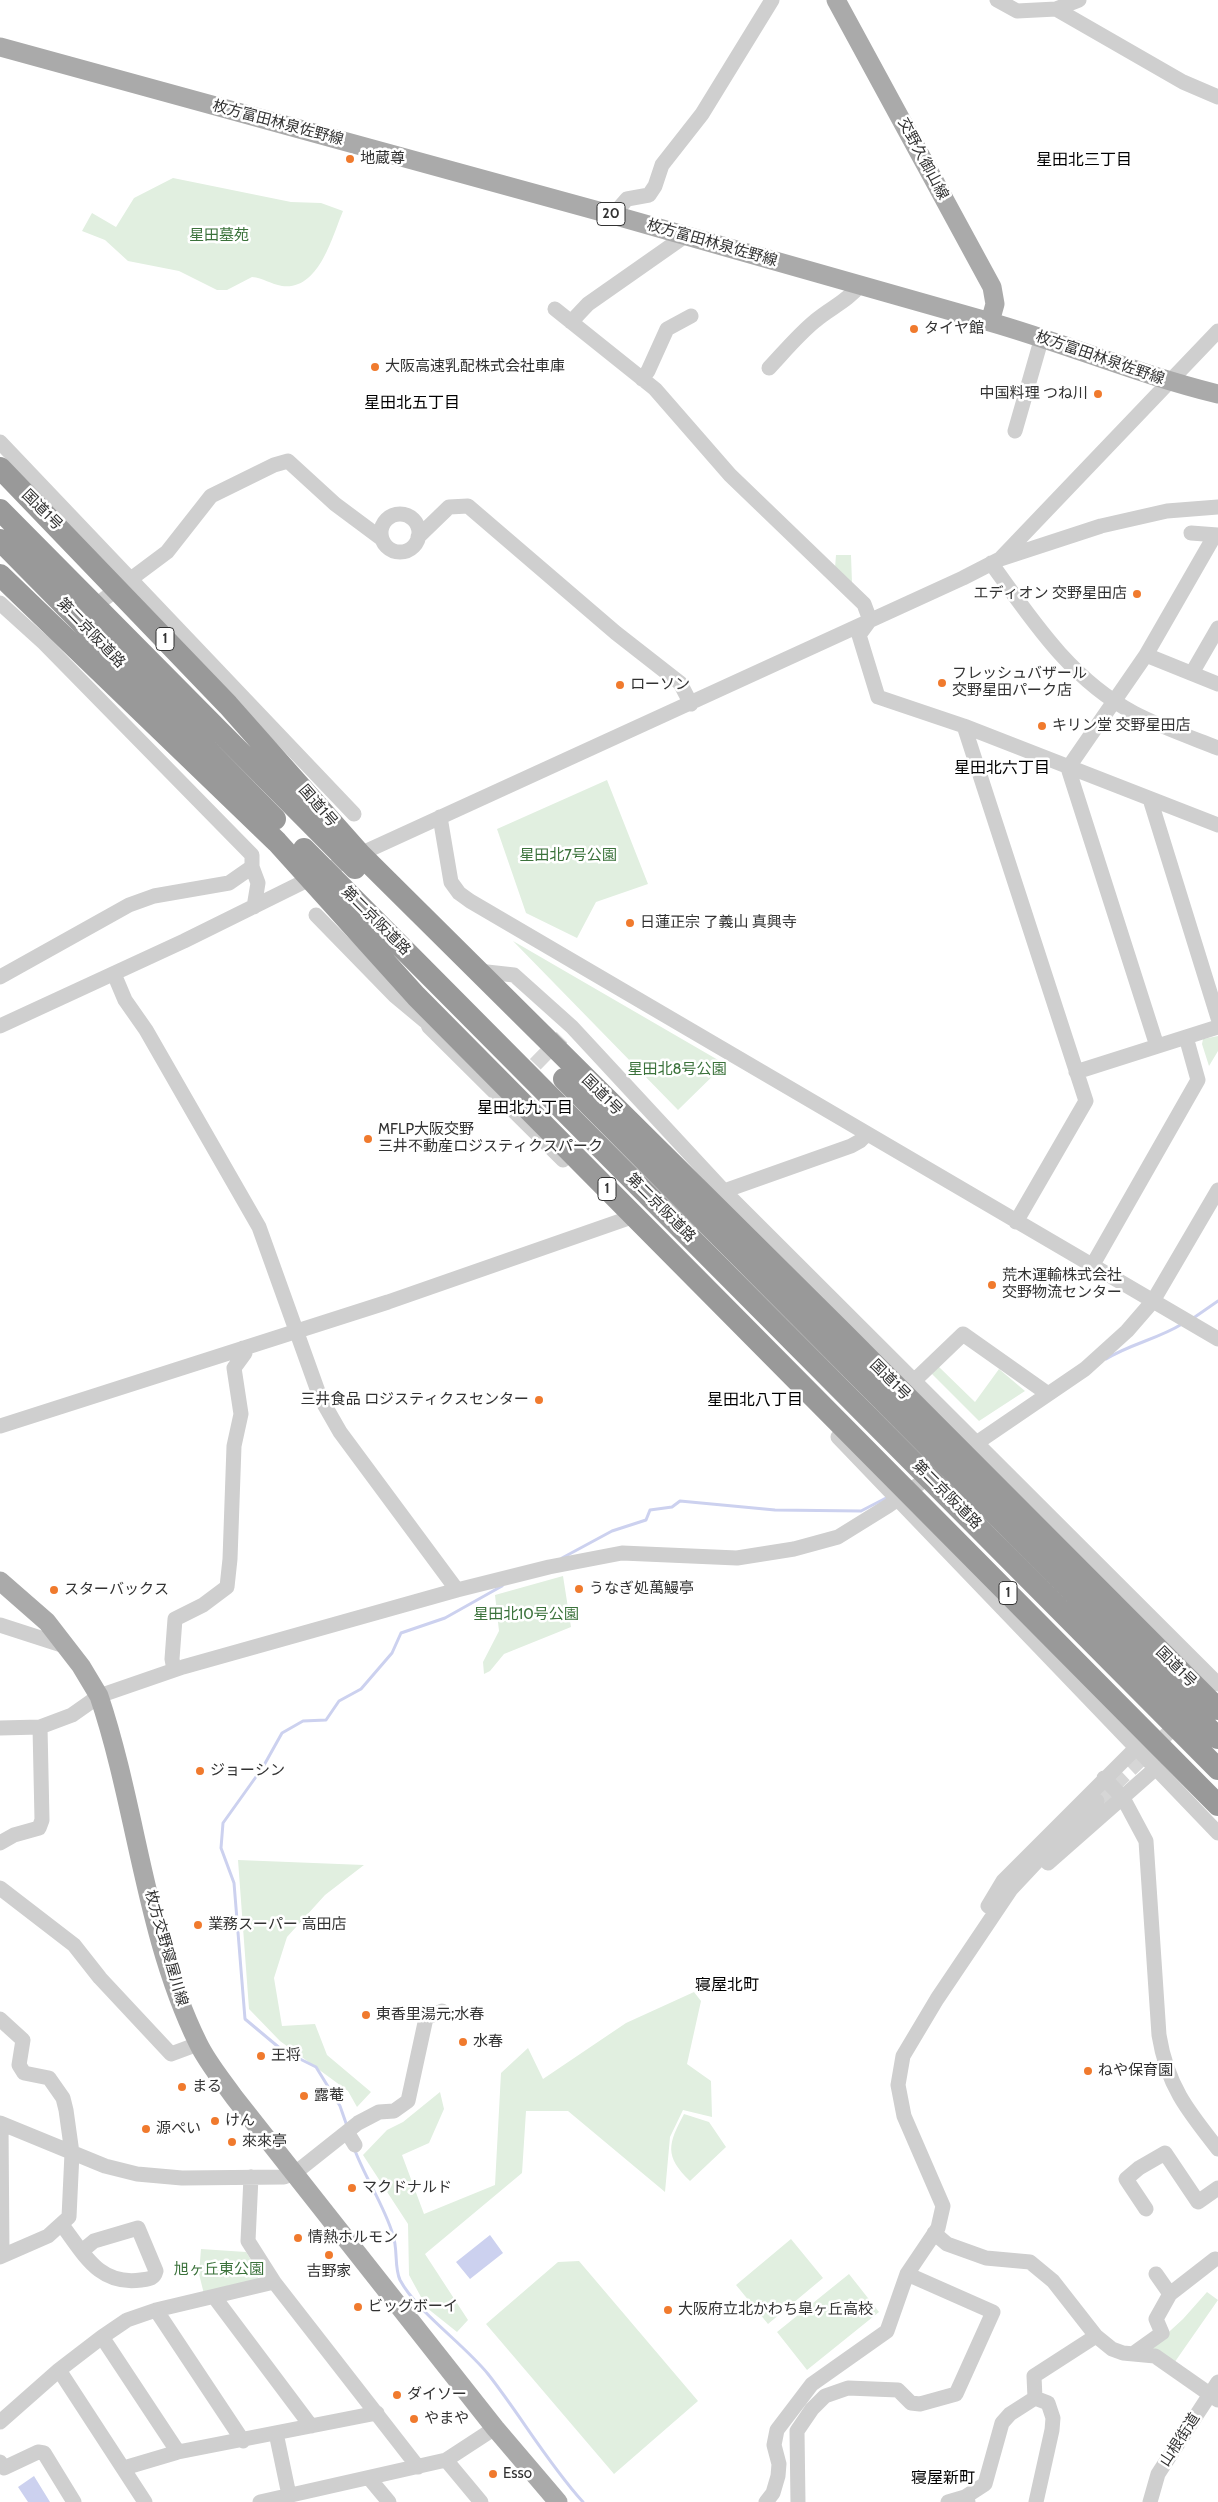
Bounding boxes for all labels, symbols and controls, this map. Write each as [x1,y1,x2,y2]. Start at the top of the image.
street label: 枚方富田林泉佐野線 [210,97,346,149]
street label: 交野久御山線 [894,115,952,203]
place label: 地蔵尊 [360,150,405,168]
district label: 星田北三丁目 [1036,150,1132,170]
marker: 地蔵尊 [344,153,356,165]
road number: 20 [597,202,625,225]
street label: 枚方富田林泉佐野線 [645,216,779,270]
park label: 星田墓苑 [189,227,249,245]
place label: タイヤ館 [924,320,984,338]
marker: タイヤ館 [908,323,920,335]
street label: 枚方富田林泉佐野線 [1033,328,1167,388]
place label: 大阪高速乳配株式会社車庫 [385,358,565,376]
marker: 大阪高速乳配株式会社車庫 [369,361,381,373]
place label: 中国料理 つね川 [980,385,1088,403]
marker: 中国料理 つね川 [1092,388,1104,400]
district label: 星田北五丁目 [364,393,460,413]
street label: 国道1号 [18,486,66,534]
place label: エディオン 交野星田店 [974,585,1127,603]
marker: エディオン 交野星田店 [1131,588,1143,600]
street label: 第二京阪道路 [53,594,129,672]
road number: 1 [156,628,174,650]
place label: フレッシュバザール 交野星田パーク店 [952,665,1087,700]
place label: ローソン [630,676,690,694]
marker: フレッシュバザール 交野星田パーク店 [936,677,948,689]
marker: ローソン [614,679,626,691]
place label: キリン堂 交野星田店 [1052,717,1190,735]
marker: キリン堂 交野星田店 [1036,720,1048,732]
district label: 星田北六丁目 [954,758,1050,778]
street label: 国道1号 [295,781,341,831]
park label: 星田北7号公園 [519,847,617,865]
street label: 第二京阪道路 [338,883,414,959]
place label: 日蓮正宗 了義山 真興寺 [640,914,797,932]
marker: 日蓮正宗 了義山 真興寺 [624,917,636,929]
park label: 星田北8号公園 [627,1061,727,1079]
street label: 国道1号 [578,1071,626,1119]
district label: 星田北九丁目 [477,1098,573,1118]
place label: MFLP大阪交野 三井不動産ロジスティクスパーク [378,1121,603,1156]
marker: MFLP大阪交野 三井不動産ロジスティクスパーク [362,1133,374,1145]
street label: 第二京阪道路 [623,1170,699,1246]
road number: 1 [598,1178,616,1200]
place label: 荒木運輸株式会社 交野物流センター [1002,1267,1122,1302]
marker: 荒木運輸株式会社 交野物流センター [986,1279,998,1291]
street label: 国道1号 [866,1356,914,1404]
district label: 星田北八丁目 [707,1390,803,1410]
place label: 三井食品 ロジスティクスセンター [301,1391,529,1409]
marker: 三井食品 ロジスティクスセンター [533,1394,545,1406]
street label: 第二京阪道路 [909,1457,985,1533]
place label: うなぎ処萬鰻亭 [589,1580,694,1598]
place label: スターバックス [64,1581,169,1599]
road number: 1 [999,1582,1017,1605]
marker: うなぎ処萬鰻亭 [573,1583,585,1595]
marker: スターバックス [48,1584,60,1596]
park label: 星田北10号公園 [473,1606,579,1624]
street label: 国道1号 [1152,1643,1200,1691]
place label: ジョーシン [210,1762,285,1780]
marker: ジョーシン [194,1765,206,1777]
street label: 枚方交野寝屋川線 [141,1888,191,2008]
place label: 業務スーパー 高田店 [208,1916,346,1934]
marker: 業務スーパー 高田店 [192,1919,204,1931]
district label: 寝屋北町 [695,1975,759,1995]
place label: 東香里湯元;水春 [376,2006,484,2024]
marker: 東香里湯元;水春 [360,2009,372,2021]
place label: 水春 [473,2033,503,2051]
marker: 水春 [457,2036,469,2048]
place label: 王将 [271,2047,301,2065]
marker: 王将 [255,2050,267,2062]
place label: ねや保育園 [1098,2062,1173,2080]
marker: ねや保育園 [1082,2065,1094,2077]
place label: まる [192,2078,222,2096]
marker: まる [176,2081,188,2093]
place label: 露菴 [314,2087,344,2105]
marker: 露菴 [298,2090,310,2102]
place label: けん [225,2112,255,2130]
marker: けん [209,2115,221,2127]
place label: 源ぺい [156,2120,201,2138]
marker: 源ぺい [140,2123,152,2135]
place label: 來來亭 [242,2133,287,2151]
marker: 來來亭 [226,2136,238,2148]
place label: マクドナルド [362,2179,452,2197]
marker: マクドナルド [346,2182,358,2194]
place label: 情熱ホルモン [308,2229,398,2247]
marker: 情熱ホルモン [292,2232,304,2244]
marker: 吉野家 [323,2249,335,2261]
park label: 旭ヶ丘東公園 [174,2261,264,2279]
place label: 吉野家 [307,2263,351,2281]
place label: ビッグボーイ [368,2298,458,2316]
marker: ビッグボーイ [352,2301,364,2313]
place label: 大阪府立北かわち皐ヶ丘高校 [678,2301,873,2319]
marker: 大阪府立北かわち皐ヶ丘高校 [662,2304,674,2316]
place label: ダイソー [407,2386,467,2404]
marker: ダイソー [391,2389,403,2401]
place label: やまや [424,2410,469,2428]
street label: 山根街道 [1156,2410,1204,2470]
marker: やまや [408,2413,420,2425]
place label: Esso [503,2465,532,2483]
marker: Esso [487,2468,499,2480]
district label: 寝屋新町 [911,2468,975,2488]

